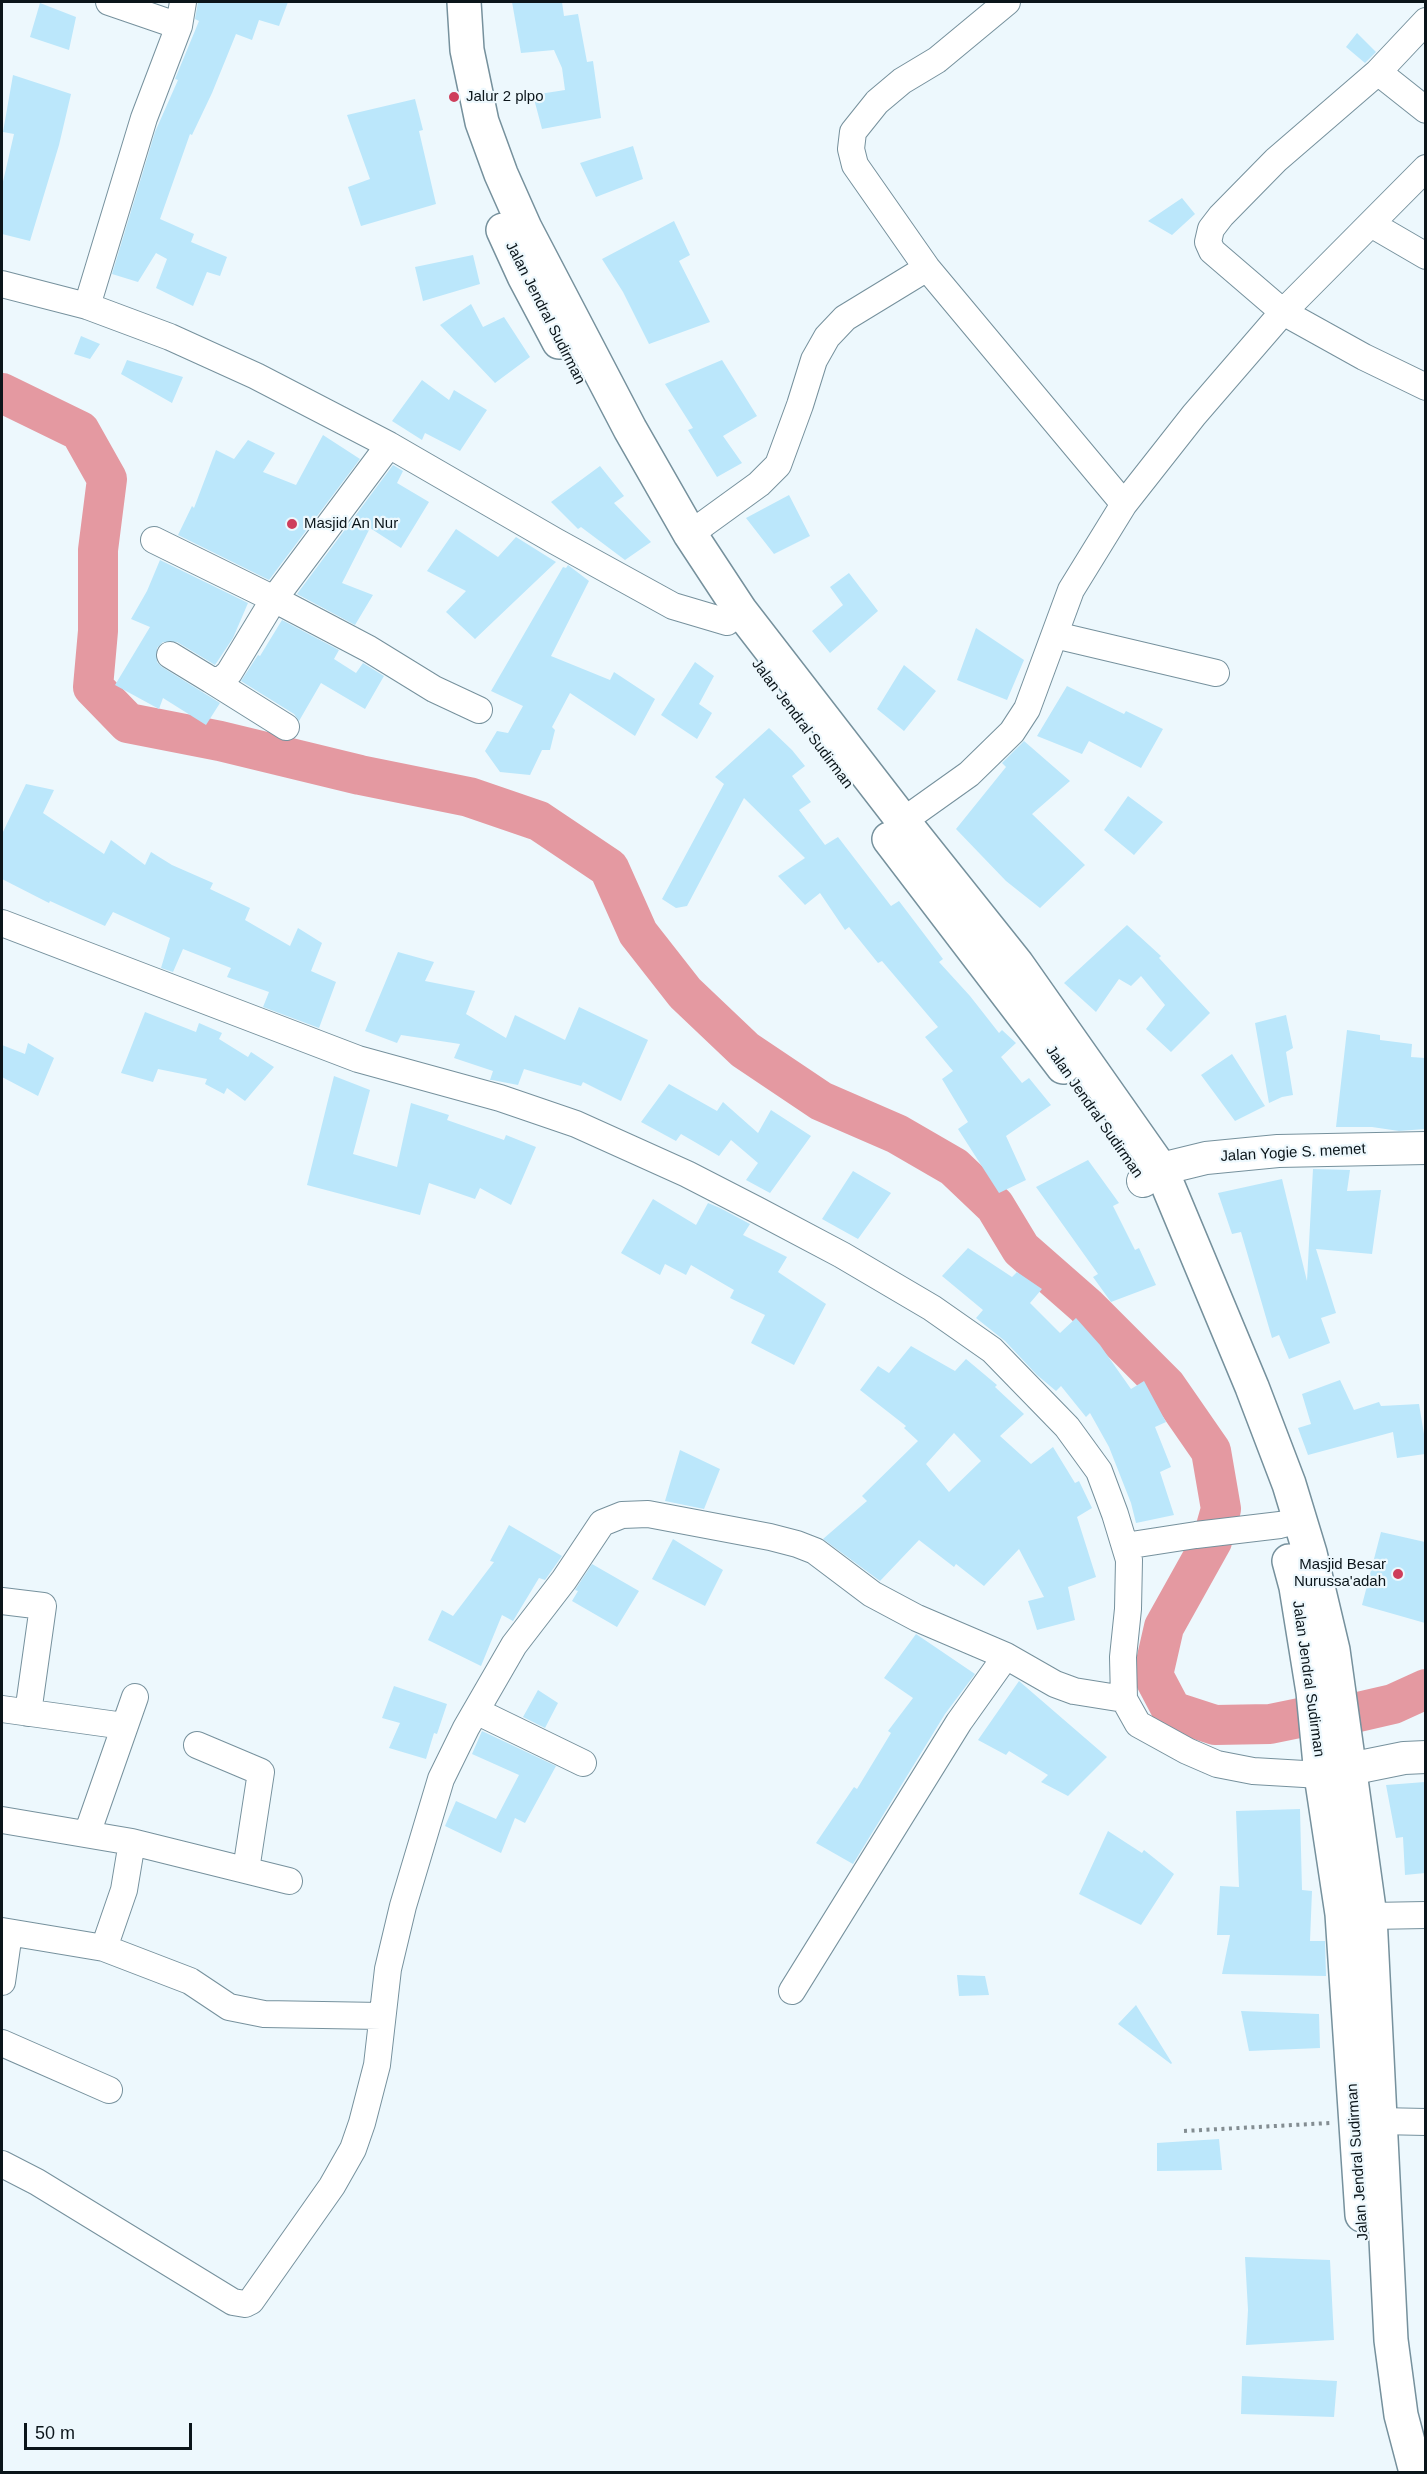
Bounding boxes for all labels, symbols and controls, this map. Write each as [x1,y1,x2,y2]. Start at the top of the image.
place label: Jalur 2 plpo [466,88,544,106]
marker: Jalur 2 plpo [447,90,461,104]
street label: Jalan Jendral Sudirman [501,239,589,387]
place label: Masjid An Nur [304,515,398,533]
marker: Masjid An Nur [285,517,299,531]
street label: Jalan Jendral Sudirman [747,656,857,792]
street label: Jalan Jendral Sudirman [1041,1042,1147,1182]
street label: Jalan Yogie S. memet [1220,1140,1366,1166]
place label: Masjid Besar Nurussa'adah [1294,1556,1386,1591]
marker: Masjid Besar Nurussa'adah [1391,1567,1405,1581]
street label: Jalan Jendral Sudirman [1288,1600,1328,1758]
street label: Jalan Jendral Sudirman [1344,2083,1372,2241]
scale bar [27,2411,195,2449]
text: 50 m [35,2423,75,2443]

